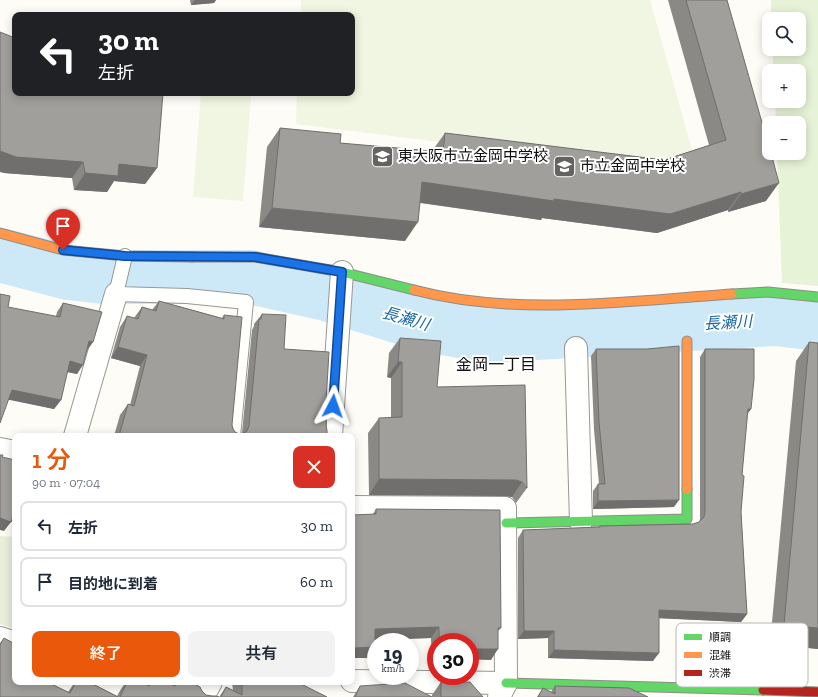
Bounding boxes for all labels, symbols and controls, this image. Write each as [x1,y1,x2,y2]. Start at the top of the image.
map controls [762,12,806,160]
button: search [762,12,806,56]
text: 30 m [98,24,159,57]
icon: left [32,28,84,80]
text: 左折 [98,62,134,84]
button: + [762,64,806,108]
button: − [762,116,806,160]
school or university icon: 東大阪市立金岡中学校 [370,143,396,169]
place label: 東大阪市立金岡中学校 [398,147,548,165]
school or university icon: 市立金岡中学校 [552,153,578,179]
place label: 市立金岡中学校 [580,157,685,175]
pin [46,209,80,250]
icon: arrive [52,215,74,237]
water label: 長瀬川 [380,303,433,335]
water label: 長瀬川 [704,312,754,333]
district label: 金岡一丁目 [456,355,536,374]
position arrow [312,385,354,427]
text: 1 分 [32,445,70,474]
button: close [293,446,335,488]
text: 90 m · 07:04 [32,475,100,490]
icon: left [34,515,56,537]
text: 30 m [301,517,333,535]
text: 左折 [68,519,98,537]
icon: arrive [34,571,56,593]
text: 60 m [300,573,333,591]
text: 目的地に到着 [68,575,158,593]
legend [676,623,808,687]
button: 終了 [32,631,180,677]
button: 共有 [188,631,335,677]
text: 順調 [709,631,731,644]
speed limit sign: 30 [427,633,479,685]
text: 19 [384,642,402,666]
text: 混雑 [709,649,731,662]
text: km/h [382,663,404,675]
text: 渋滞 [709,667,731,680]

